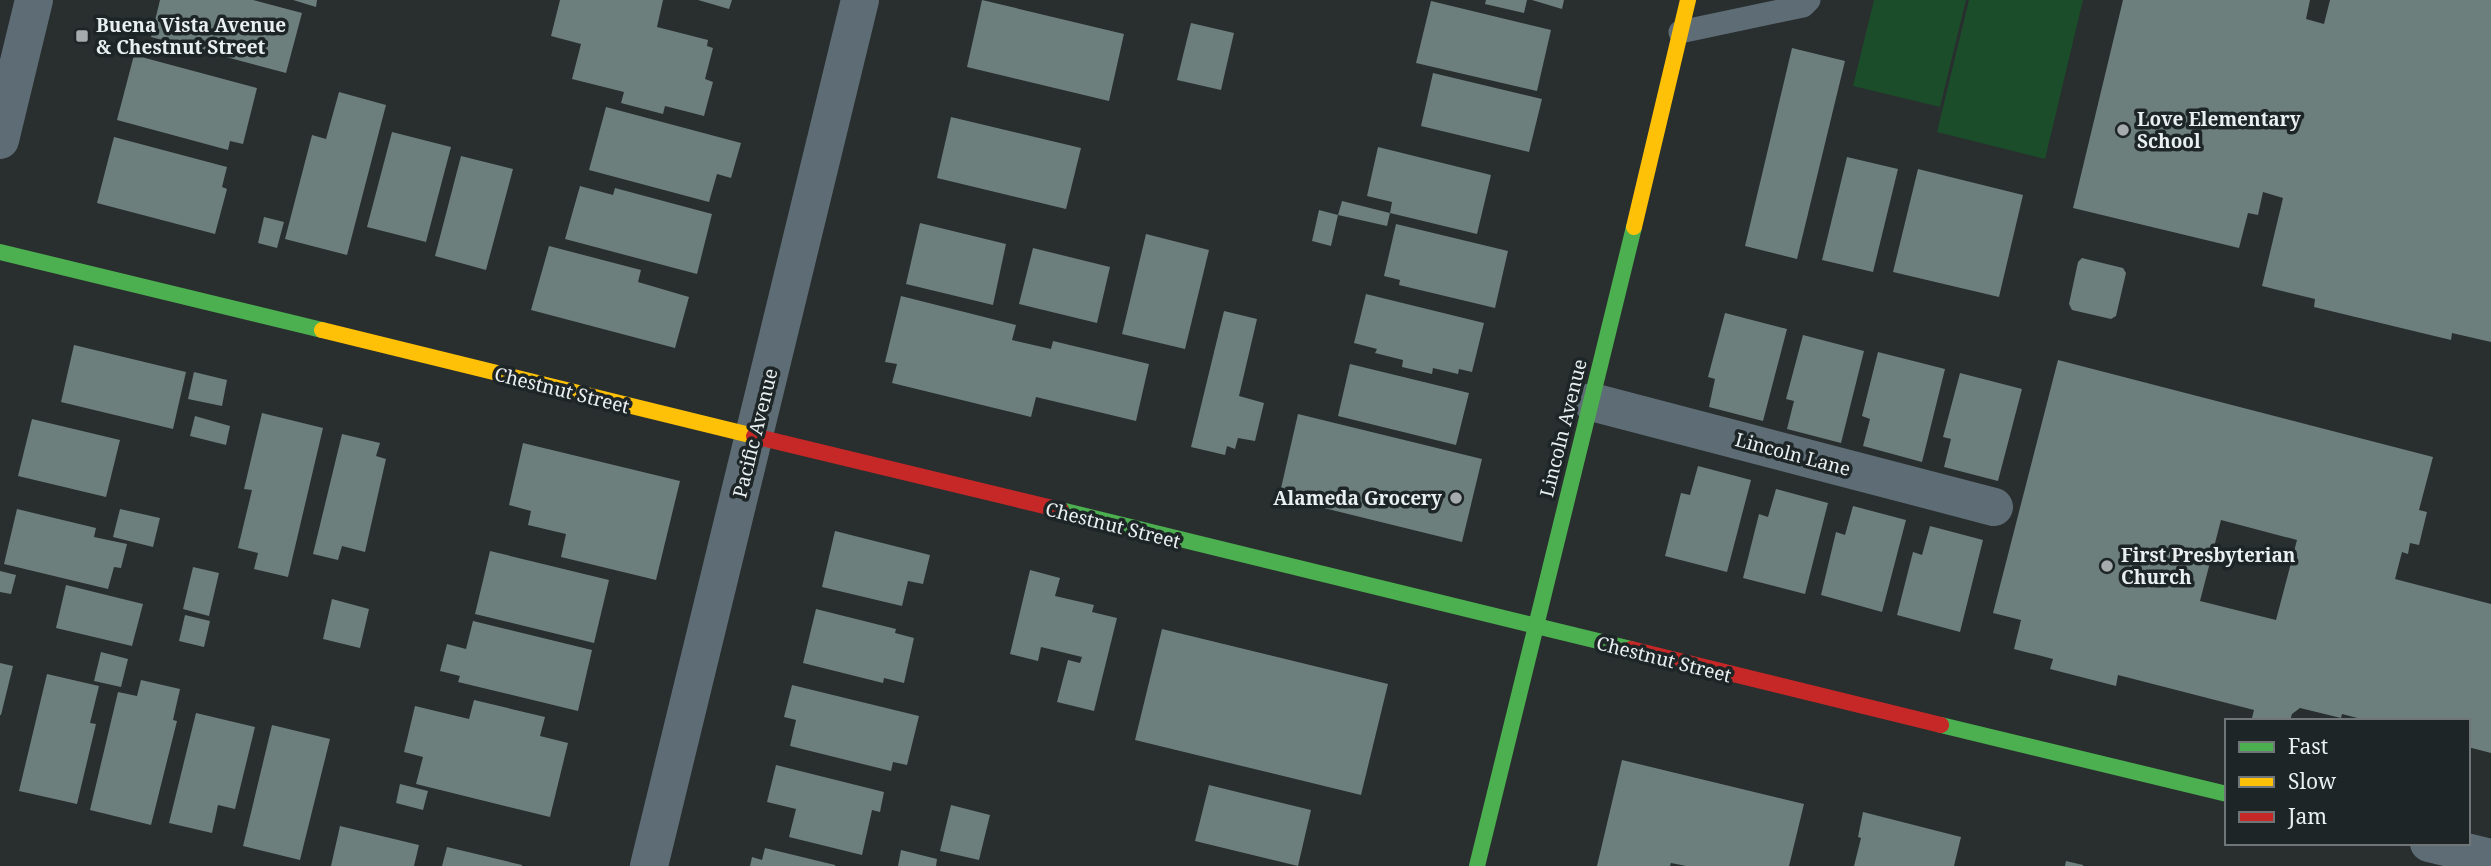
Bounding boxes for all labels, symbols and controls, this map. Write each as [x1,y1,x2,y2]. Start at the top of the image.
place label: Buena Vista Avenue & Chestnut Street [96,12,286,60]
marker: Buena Vista Avenue & Chestnut Street [74,28,90,44]
place label: Love Elementary School [2137,106,2301,154]
marker: Love Elementary School [2115,122,2131,138]
street label: Lincoln Avenue [1533,356,1593,500]
street label: Chestnut Street [492,361,632,419]
street label: Pacific Avenue [726,366,784,500]
street label: Lincoln Lane [1732,426,1854,482]
place label: Alameda Grocery [1273,485,1442,511]
marker: Alameda Grocery [1448,490,1464,506]
street label: Chestnut Street [1043,496,1183,554]
place label: First Presbyterian Church [2121,542,2296,590]
marker: First Presbyterian Church [2099,558,2115,574]
street label: Chestnut Street [1594,630,1734,688]
legend [2225,719,2470,845]
text: Fast [2288,732,2328,760]
text: Slow [2288,767,2337,795]
text: Jam [2287,802,2327,830]

